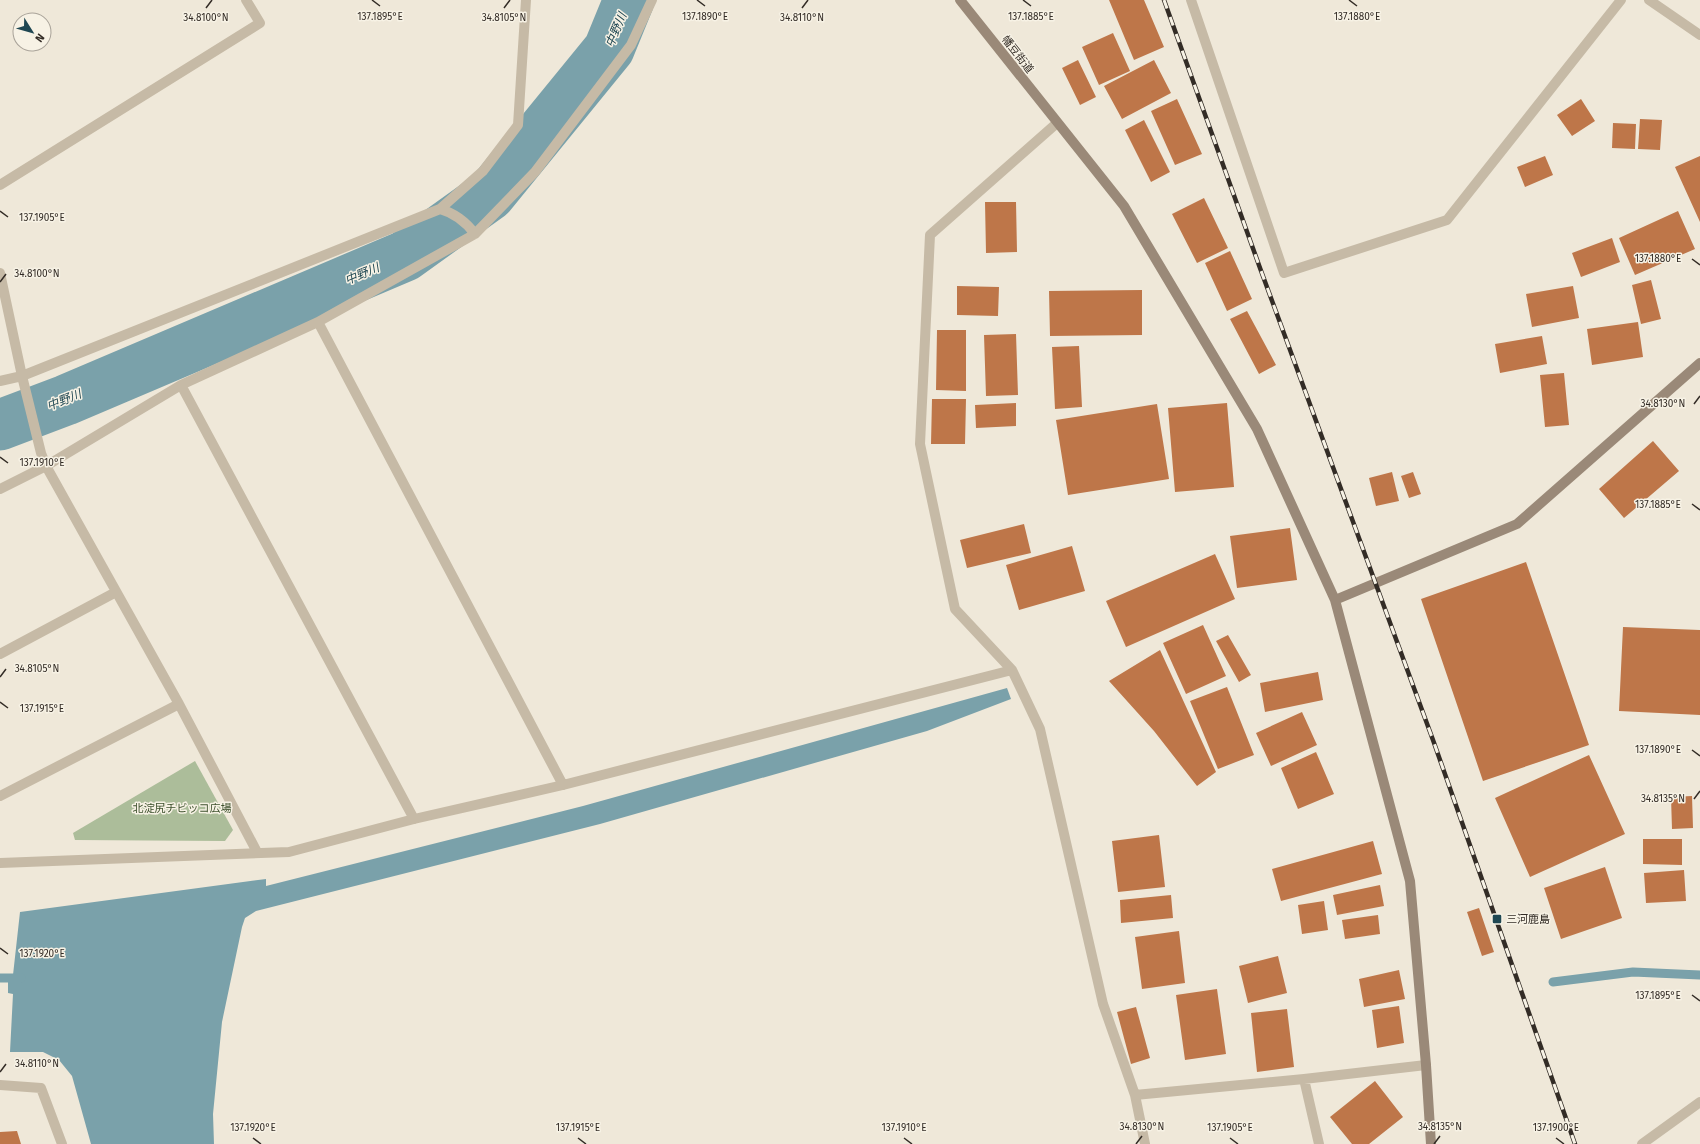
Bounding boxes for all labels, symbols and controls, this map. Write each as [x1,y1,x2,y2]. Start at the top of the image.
water label: 中野川 [603,9,630,49]
text: 137.1895°E [357,11,403,23]
text: 137.1890°E [682,11,728,23]
text: 137.1885°E [1008,11,1054,23]
text: 137.1880°E [1334,11,1380,23]
north arrow [12,12,52,52]
text: 34.8100°N [183,12,229,24]
text: 34.8105°N [482,12,526,24]
text: 34.8110°N [780,12,824,24]
text: N [32,31,47,45]
street label: 幡豆街道 [999,33,1036,76]
text: 137.1905°E [19,212,65,224]
text: 137.1880°E [1635,253,1681,265]
water label: 中野川 [343,260,383,287]
text: 34.8100°N [14,268,60,280]
water label: 中野川 [45,386,85,413]
text: 34.8130°N [1641,398,1685,410]
text: 137.1910°E [20,457,64,469]
text: 137.1885°E [1635,499,1681,511]
text: 34.8105°N [15,663,59,675]
text: 137.1915°E [20,703,64,715]
text: 137.1890°E [1635,744,1681,756]
text: 34.8135°N [1641,793,1685,805]
park label: 北淀尻チビッコ広場 [133,802,232,815]
marker: 三河鹿島 [1491,913,1503,925]
place label: 三河鹿島 [1506,913,1550,926]
text: 137.1920°E [19,948,65,960]
text: 137.1895°E [1635,990,1681,1002]
text: 34.8110°N [15,1058,59,1070]
text: 34.8130°N [1120,1121,1164,1133]
text: 34.8135°N [1418,1121,1462,1133]
text: 137.1920°E [230,1122,276,1134]
text: 137.1915°E [556,1122,600,1134]
text: 137.1910°E [882,1122,926,1134]
text: 137.1905°E [1207,1122,1253,1134]
text: 137.1900°E [1533,1122,1579,1134]

